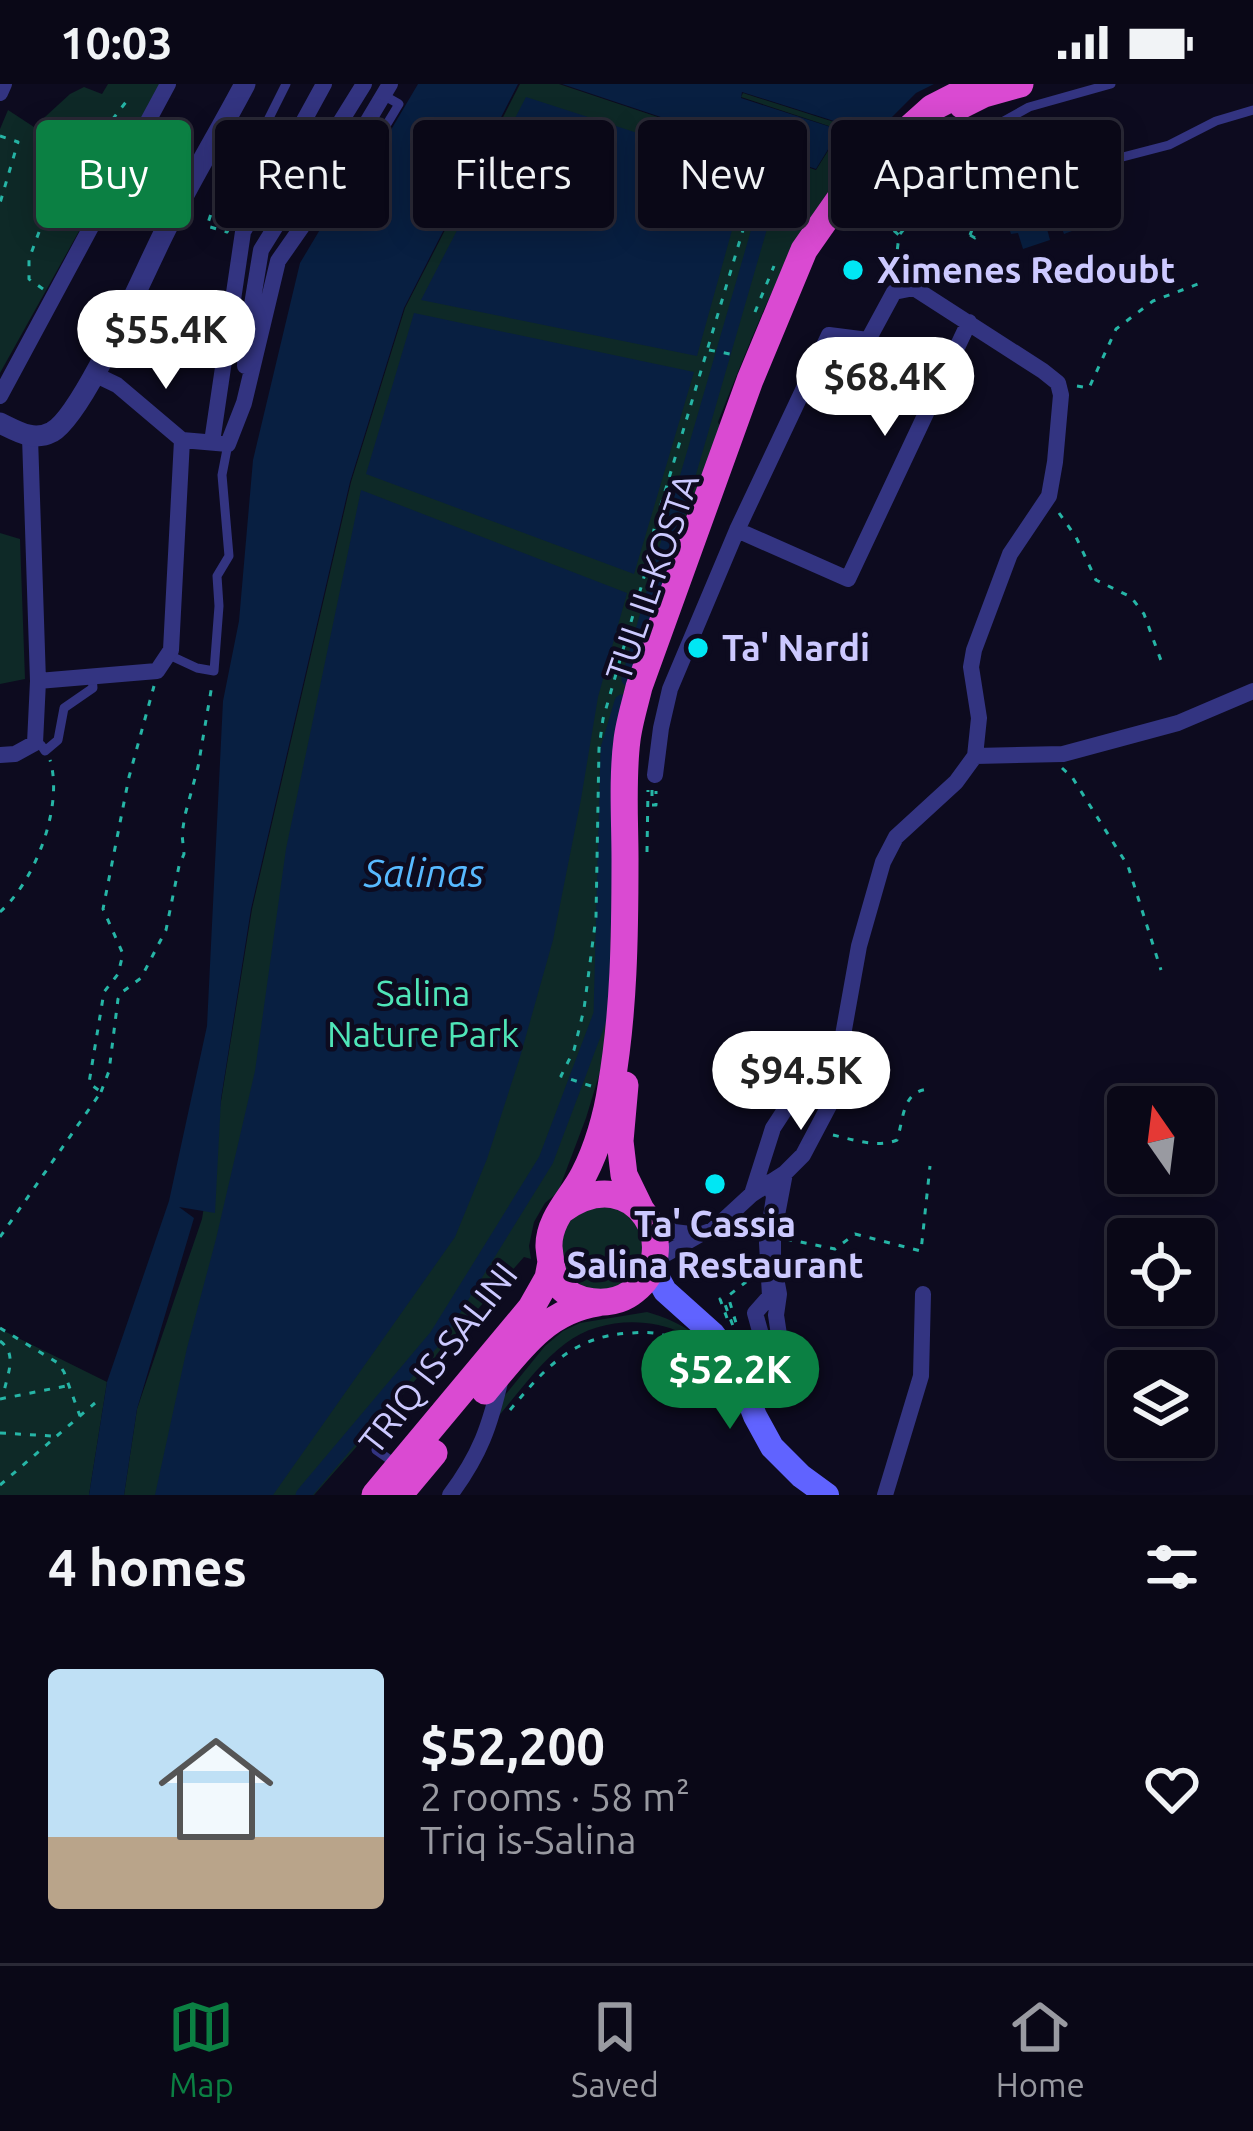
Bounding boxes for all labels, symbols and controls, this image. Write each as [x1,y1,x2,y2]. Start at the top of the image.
text: 10:03 [60,17,173,68]
chip: Buy [36,120,191,228]
chip: Rent [215,120,389,228]
chip: Filters [413,120,614,228]
chip: New [638,120,807,228]
chip: Apartment [831,120,1121,228]
place label: Ximenes Redoubt [877,249,1175,290]
marker: Ximenes Redoubt [840,257,866,283]
pin: $55.4K [68,290,264,392]
text: $55.4K [104,307,228,350]
pin: $68.4K [787,337,983,439]
text: $68.4K [823,354,947,397]
street label: TUL IL-KOSTA [597,467,706,686]
place label: Ta' Nardi [722,627,870,668]
marker: Ta' Nardi [685,635,711,661]
water label: Salinas [363,851,484,894]
park label: Salina Nature Park [327,972,519,1054]
pin: $94.5K [703,1031,899,1133]
text: $94.5K [739,1048,863,1091]
north arrow [1107,1086,1215,1194]
map controls [1107,1086,1215,1458]
marker: Ta' Cassia Salina Restaurant [702,1171,728,1197]
place label: Ta' Cassia Salina Restaurant [566,1203,864,1285]
button: locate [1107,1218,1215,1326]
street label: TRIQ IS-SALINI [350,1254,525,1461]
pin: $52.2K [632,1330,828,1432]
text: $52.2K [668,1347,792,1390]
button: layers [1107,1350,1215,1458]
icon: filters [1139,1534,1205,1600]
text: 4 homes [48,1538,247,1596]
icon: home [144,1717,288,1861]
text: $52,200 [420,1717,605,1775]
icon: heart [1139,1756,1205,1822]
text: 2 rooms · 58 m² [420,1775,690,1818]
text: Triq is-Salina [420,1818,637,1861]
tab: Map [168,1994,234,2103]
tab: Saved [571,1994,659,2103]
tab: Home [996,1994,1085,2103]

